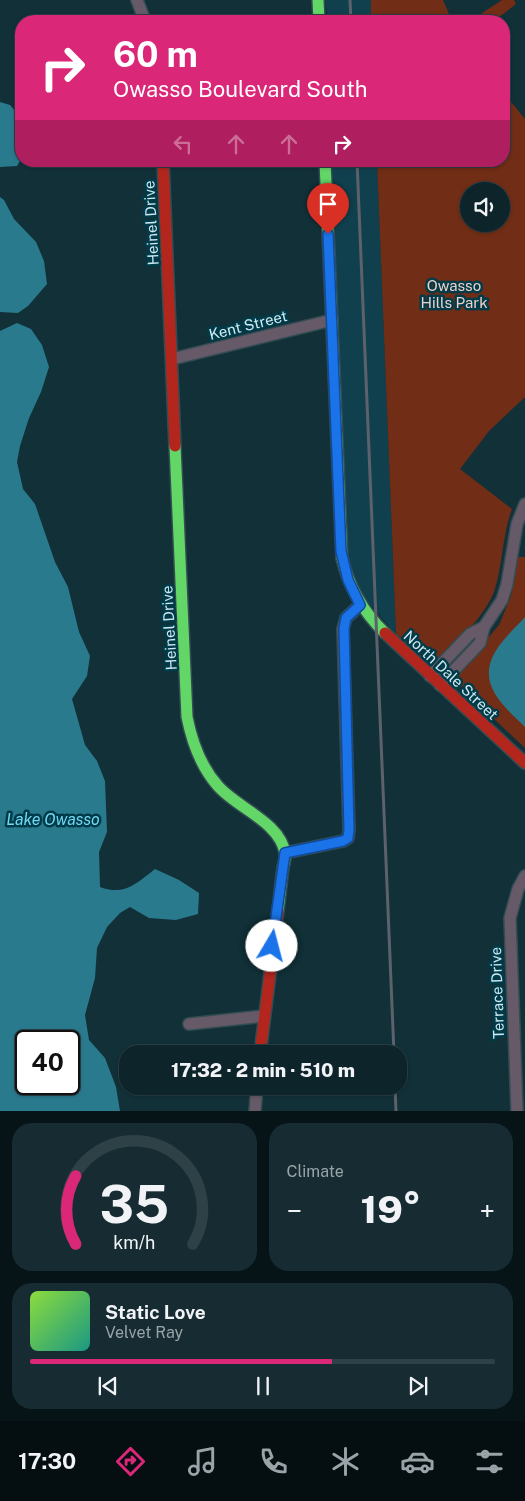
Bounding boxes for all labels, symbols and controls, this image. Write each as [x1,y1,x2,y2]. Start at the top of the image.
text: 60 m [113,34,198,75]
icon: right [30,35,95,100]
text: Owasso Boulevard South [113,76,368,102]
icon: left [169,130,197,158]
icon: ahead [222,130,250,158]
icon: ahead [275,130,303,158]
icon: right [328,130,356,158]
street label: Heinel Drive [140,180,162,266]
map controls [460,182,510,232]
button: sound [460,182,510,232]
pin [307,183,349,234]
icon: arrive [314,190,342,218]
park label: Owasso Hills Park [420,277,488,311]
street label: Kent Street [207,307,289,343]
street label: Heinel Drive [158,585,180,671]
street label: North Dale Street [401,627,502,723]
water label: Lake Owasso [6,810,100,829]
position arrow [245,919,297,971]
street label: Terrace Drive [487,947,507,1039]
speed limit sign: 40 [15,1030,80,1095]
text: 17:32 · 2 min · 510 m [171,1059,355,1081]
text: Climate [287,1162,344,1181]
text: 35 [99,1174,169,1235]
text: 19° [361,1187,421,1232]
text: − [287,1194,302,1227]
text: + [479,1194,495,1227]
text: km/h [113,1232,155,1253]
text: Static Love [105,1301,206,1323]
text: Velvet Ray [105,1323,183,1342]
icon: previous [94,1372,122,1400]
icon: pause [249,1372,277,1400]
icon: next [404,1372,432,1400]
icon: directions [113,1444,148,1479]
icon: music [185,1444,220,1479]
icon: phone [256,1444,291,1479]
icon: climate [328,1444,363,1479]
icon: car [400,1444,435,1479]
icon: filters [472,1444,507,1479]
text: 17:30 [18,1448,76,1474]

